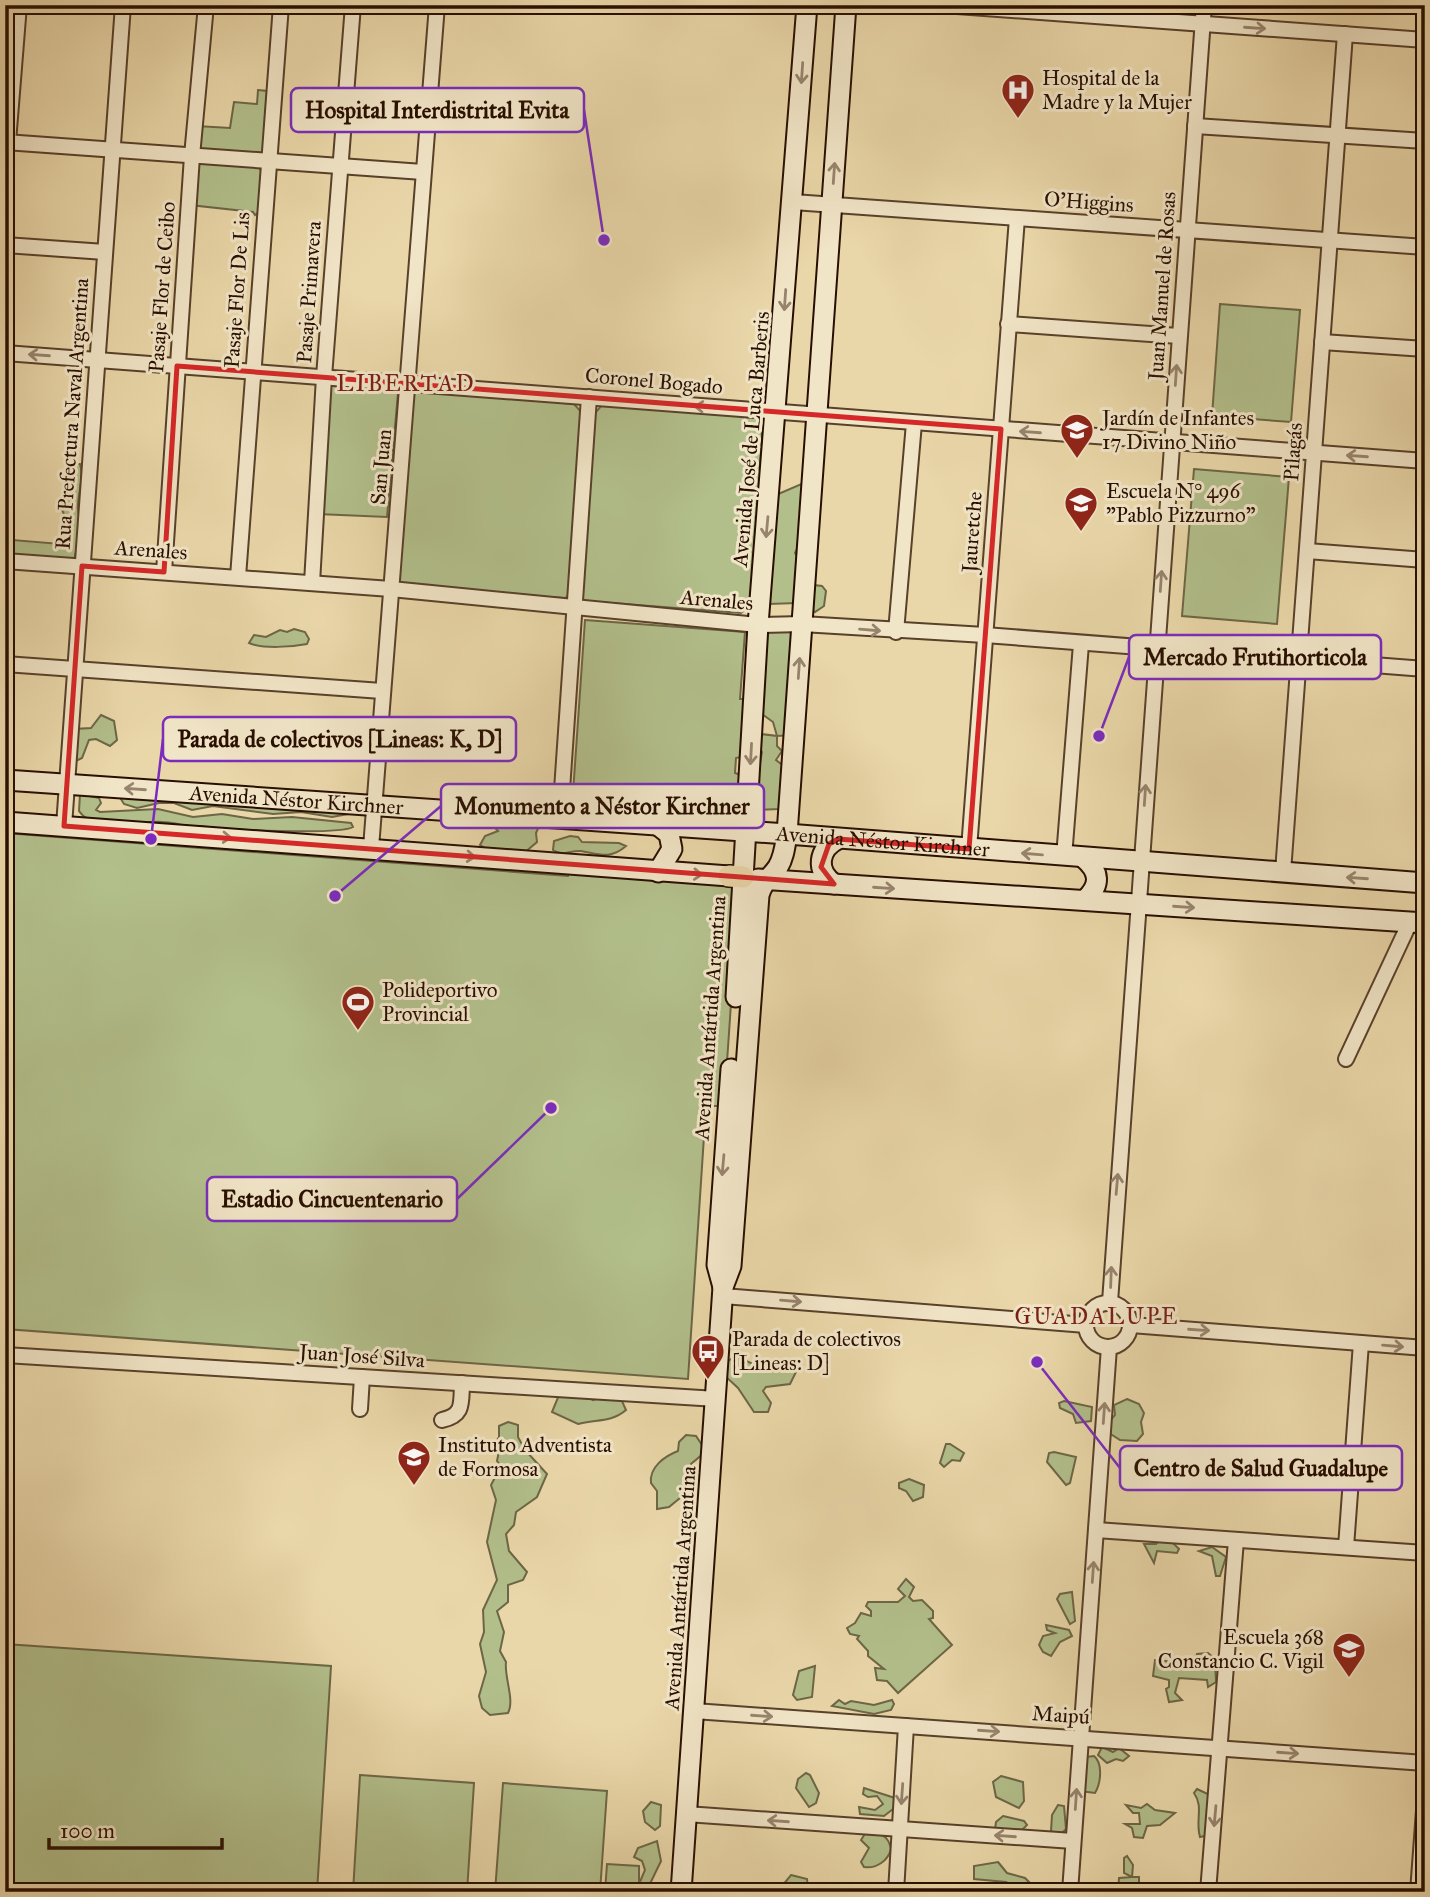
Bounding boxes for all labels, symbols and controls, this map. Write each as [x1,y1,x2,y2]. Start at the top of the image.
one-way arrow [1244,22,1266,35]
one-way arrow [795,62,808,84]
place label: Hospital de la Madre y la Mujer [1042,65,1192,115]
hospital icon: Hospital de la Madre y la Mujer [999,71,1037,120]
callout: Hospital Interdistrital Evita [291,88,584,132]
text: Hospital Interdistrital Evita [305,96,570,125]
one-way arrow [828,162,841,184]
street label: O'Higgins [1043,186,1135,218]
street label: Juan Manuel de Rosas [1142,191,1182,383]
street label: Pasaje Flor de Ceibo [143,200,181,373]
street label: Pasaje Flor De Lis [219,211,255,369]
street label: Pasaje Primavera [291,220,327,364]
street label: Rua Prefectura Naval Argentina [50,277,94,551]
one-way arrow [778,288,791,311]
street label: Avenida José de Luca Barberis [727,310,775,569]
one-way arrow [28,348,51,361]
street label: Coronel Bogado [584,362,724,400]
one-way arrow [1170,364,1183,386]
district label: LIBERTAD [336,369,476,397]
one-way arrow [694,400,717,413]
place label: Jardín de Infantes 17 Divino Niño [1100,405,1254,455]
school or university icon: Jardín de Infantes 17 Divino Niño [1058,411,1096,460]
street label: Pilagás [1278,422,1308,482]
one-way arrow [1019,425,1042,438]
street label: San Juan [365,428,397,506]
one-way arrow [1346,449,1368,462]
place label: Escuela N° 496 "Pablo Pizzurno" [1106,478,1256,528]
school or university icon: Escuela N° 496 "Pablo Pizzurno" [1062,484,1100,533]
street label: Jauretche [956,490,988,575]
one-way arrow [760,515,773,538]
street label: Arenales [113,534,188,566]
one-way arrow [1155,571,1168,593]
street label: Arenales [679,584,754,616]
one-way arrow [858,624,880,637]
callout: Mercado Frutihorticola [1129,635,1381,679]
text: Mercado Frutihorticola [1143,643,1368,671]
one-way arrow [792,657,805,680]
callout: Parada de colectivos [Lineas: K, D] [163,717,516,761]
text: Parada de colectivos [Lineas: K, D] [177,725,503,754]
one-way arrow [744,742,757,765]
street label: Avenida Néstor Kirchner [187,780,404,820]
one-way arrow [124,783,147,796]
callout: Monumento a Néstor Kirchner [441,784,764,828]
one-way arrow [1139,784,1152,806]
text: Monumento a Néstor Kirchner [454,792,750,820]
street label: Avenida Néstor Kirchner [774,820,991,863]
one-way arrow [210,831,232,844]
one-way arrow [1021,847,1044,860]
one-way arrow [454,850,476,863]
one-way arrow [680,868,703,881]
one-way arrow [1346,871,1368,884]
one-way arrow [872,882,895,895]
street label: Avenida Antártida Argentina [688,895,732,1142]
one-way arrow [1173,901,1195,914]
place label: Polideportivo Provincial [382,977,498,1027]
sports icon: Polideportivo Provincial [339,983,377,1032]
one-way arrow [716,1154,729,1176]
one-way arrow [1111,1173,1124,1195]
callout: Estadio Cincuentenario [207,1177,457,1221]
text: Estadio Cincuentenario [221,1185,443,1213]
one-way arrow [1104,1266,1117,1289]
one-way arrow [779,1295,802,1308]
district label: GUADALUPE [1014,1302,1180,1330]
one-way arrow [1187,1323,1210,1336]
place label: Parada de colectivos [Lineas: D] [732,1326,901,1376]
bus stop icon: Parada de colectivos [Lineas: D] [689,1332,727,1381]
street label: Juan José Silva [296,1339,426,1373]
one-way arrow [1381,1339,1404,1352]
one-way arrow [1098,1402,1111,1424]
place label: Instituto Adventista de Formosa [438,1432,612,1482]
school or university icon: Instituto Adventista de Formosa [395,1438,433,1487]
callout: Centro de Salud Guadalupe [1120,1446,1402,1490]
text: Centro de Salud Guadalupe [1134,1454,1389,1483]
street label: Avenida Antártida Argentina [658,1465,702,1712]
one-way arrow [1087,1562,1100,1584]
place label: Escuela 368 Constancio C. Vigil [1158,1624,1324,1674]
school or university icon: Escuela 368 Constancio C. Vigil [1330,1630,1368,1679]
street label: Maipú [1031,1700,1091,1730]
one-way arrow [750,1710,773,1723]
one-way arrow [977,1725,1000,1738]
one-way arrow [1277,1747,1299,1760]
one-way arrow [895,1782,908,1805]
one-way arrow [1070,1788,1083,1811]
one-way arrow [1208,1804,1221,1827]
scale bar [49,1806,222,1850]
one-way arrow [767,1814,790,1827]
text: 100 m [60,1818,115,1844]
one-way arrow [994,1829,1017,1842]

